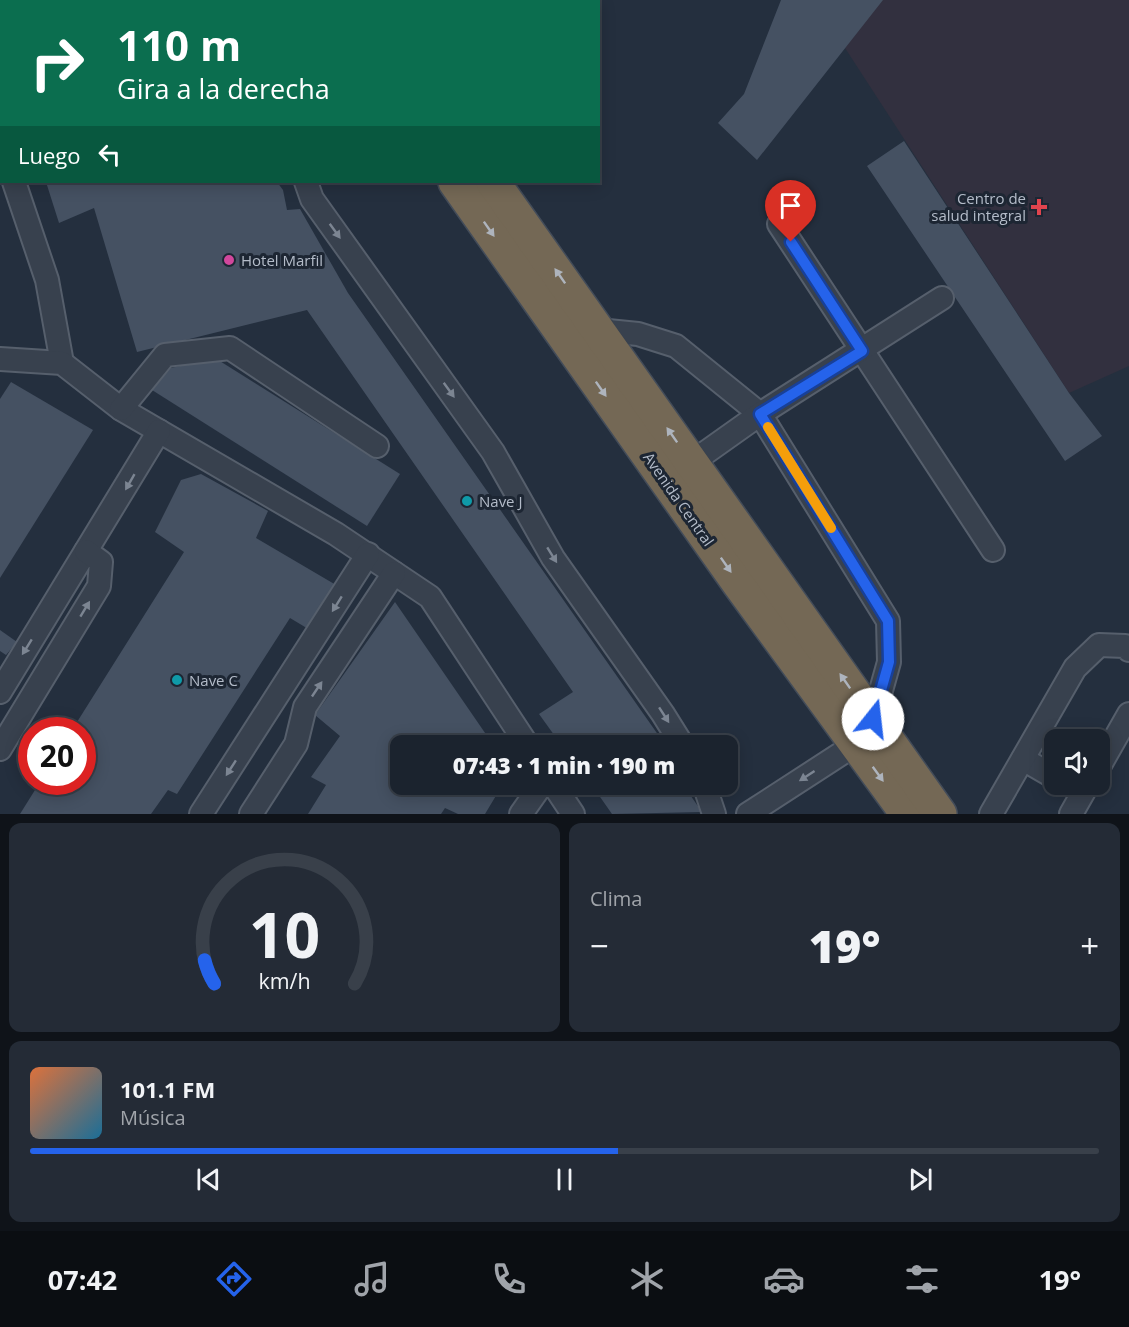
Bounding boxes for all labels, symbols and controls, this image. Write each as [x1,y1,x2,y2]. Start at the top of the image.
text: 110 m [117,16,241,73]
icon: right [18,24,96,102]
text: Gira a la derecha [117,70,330,107]
icon: left [93,138,126,171]
text: Luego [18,140,81,170]
pin [765,180,816,242]
place label: Centro de salud integral [931,188,1026,225]
icon: arrive [774,189,807,222]
marker: Centro de salud integral [1030,198,1048,216]
one-way arrow [483,221,495,237]
one-way arrow [329,223,341,239]
place label: Hotel Marfil [241,250,323,270]
marker: Hotel Marfil [222,253,236,267]
one-way arrow [554,269,566,285]
one-way arrow [595,380,607,396]
one-way arrow [443,382,455,398]
one-way arrow [666,428,678,444]
street label: Avenida Central [639,448,719,550]
one-way arrow [125,474,135,491]
place label: Nave J [479,491,522,511]
marker: Nave J [460,494,474,508]
one-way arrow [546,547,557,564]
one-way arrow [720,557,732,573]
one-way arrow [331,596,342,612]
one-way arrow [80,601,91,617]
one-way arrow [21,639,32,655]
place label: Nave C [189,670,238,690]
marker: Nave C [170,673,184,687]
one-way arrow [839,673,851,689]
one-way arrow [311,681,322,698]
position arrow [841,687,905,751]
one-way arrow [658,707,669,723]
speed limit sign: 20 [18,717,96,795]
map controls [1044,729,1110,795]
button: sound [1044,729,1110,795]
text: 07:43 · 1 min · 190 m [453,750,675,780]
one-way arrow [226,760,237,776]
one-way arrow [872,765,884,781]
one-way arrow [799,770,815,781]
text: Clima [590,885,642,912]
text: 10 [249,891,320,976]
text: 19° [809,915,880,976]
text: − [590,923,609,968]
text: + [1080,923,1099,968]
text: km/h [258,967,311,996]
text: 101.1 FM [120,1074,215,1104]
text: Música [120,1104,186,1131]
icon: previous [192,1163,225,1196]
icon: pause [548,1163,581,1196]
icon: next [904,1163,937,1196]
icon: directions [213,1258,255,1300]
icon: music [351,1258,393,1300]
icon: phone [488,1258,530,1300]
icon: climate [626,1258,668,1300]
icon: car [763,1258,805,1300]
icon: filters [901,1258,943,1300]
text: 07:42 [48,1261,117,1298]
text: 19° [1039,1261,1081,1298]

